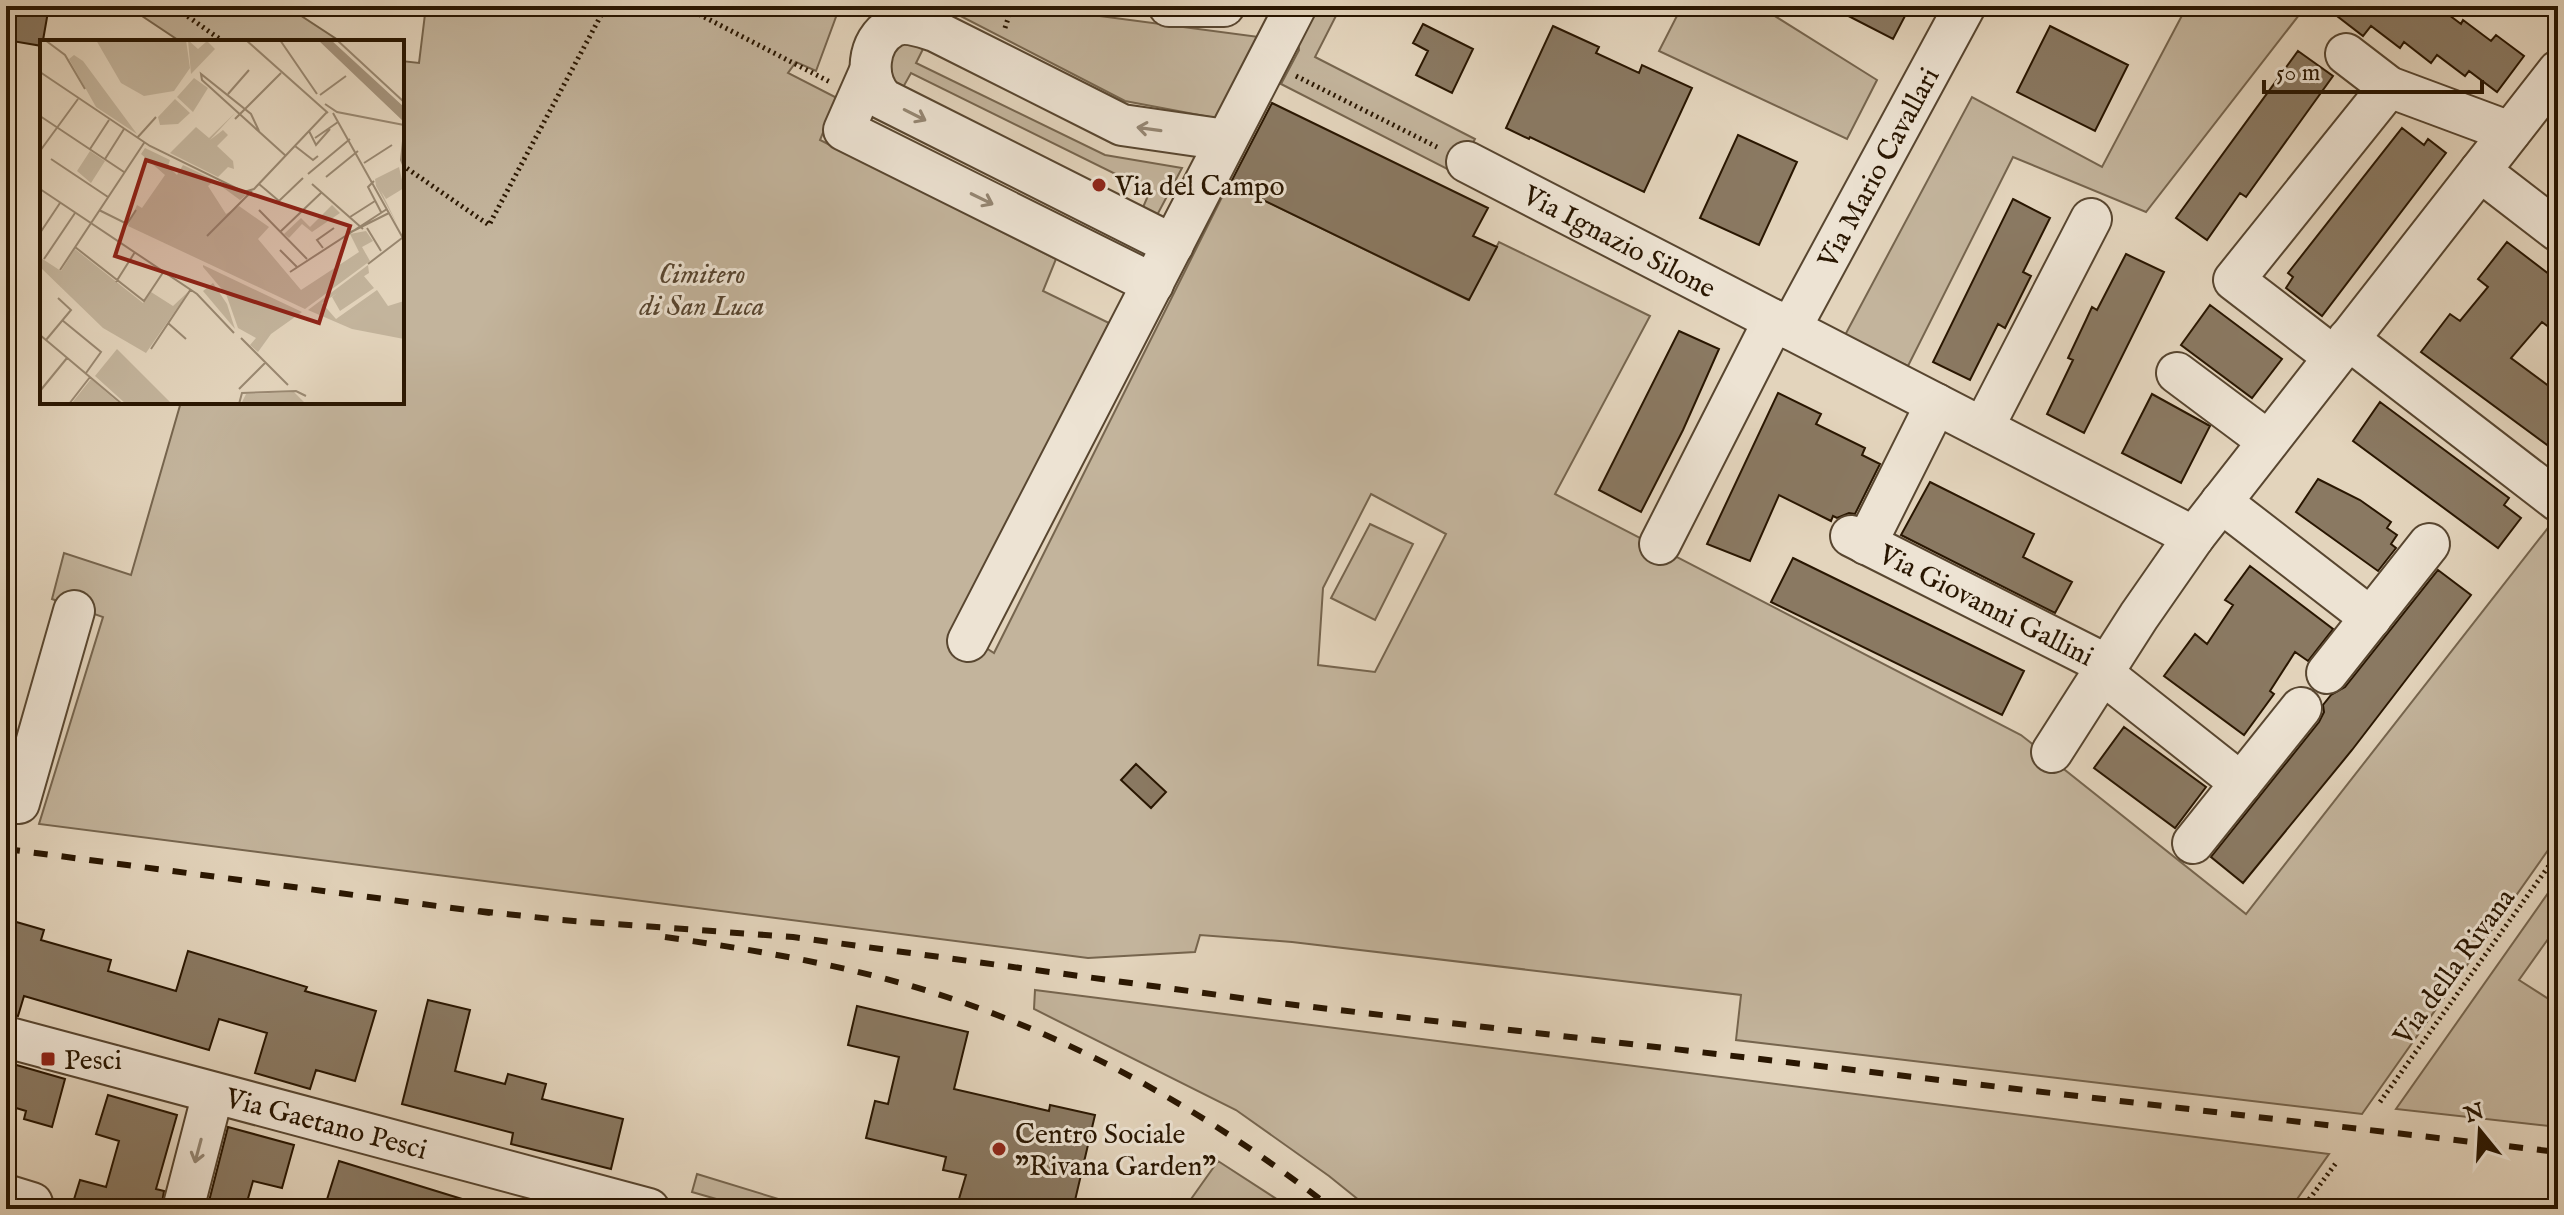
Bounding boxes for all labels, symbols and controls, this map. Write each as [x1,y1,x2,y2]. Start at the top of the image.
inset map [40,40,404,404]
scale bar [2264,44,2482,94]
text: 50 m [2276,58,2320,89]
street label: Via Mario Cavallari [1811,62,1948,276]
one-way arrow [902,108,926,123]
one-way arrow [1137,121,1162,136]
place label: Via del Campo [1114,170,1285,205]
marker: Via del Campo [1090,176,1108,194]
street label: Via Ignazio Silone [1516,178,1721,307]
one-way arrow [969,191,993,207]
park label: Cimitero di San Luca [638,258,765,325]
street label: Via Giovanni Gallini [1871,537,2099,675]
street label: Via della Rivana [2386,882,2524,1054]
place label: Pesci [64,1044,122,1079]
marker: Pesci [39,1050,57,1068]
street label: Via Gaetano Pesci [220,1081,431,1169]
north arrow [2440,1091,2520,1171]
text: N [2460,1098,2488,1130]
place label: Centro Sociale "Rivana Garden" [1015,1118,1216,1185]
one-way arrow [190,1137,205,1163]
marker: Centro Sociale "Rivana Garden" [990,1140,1008,1158]

